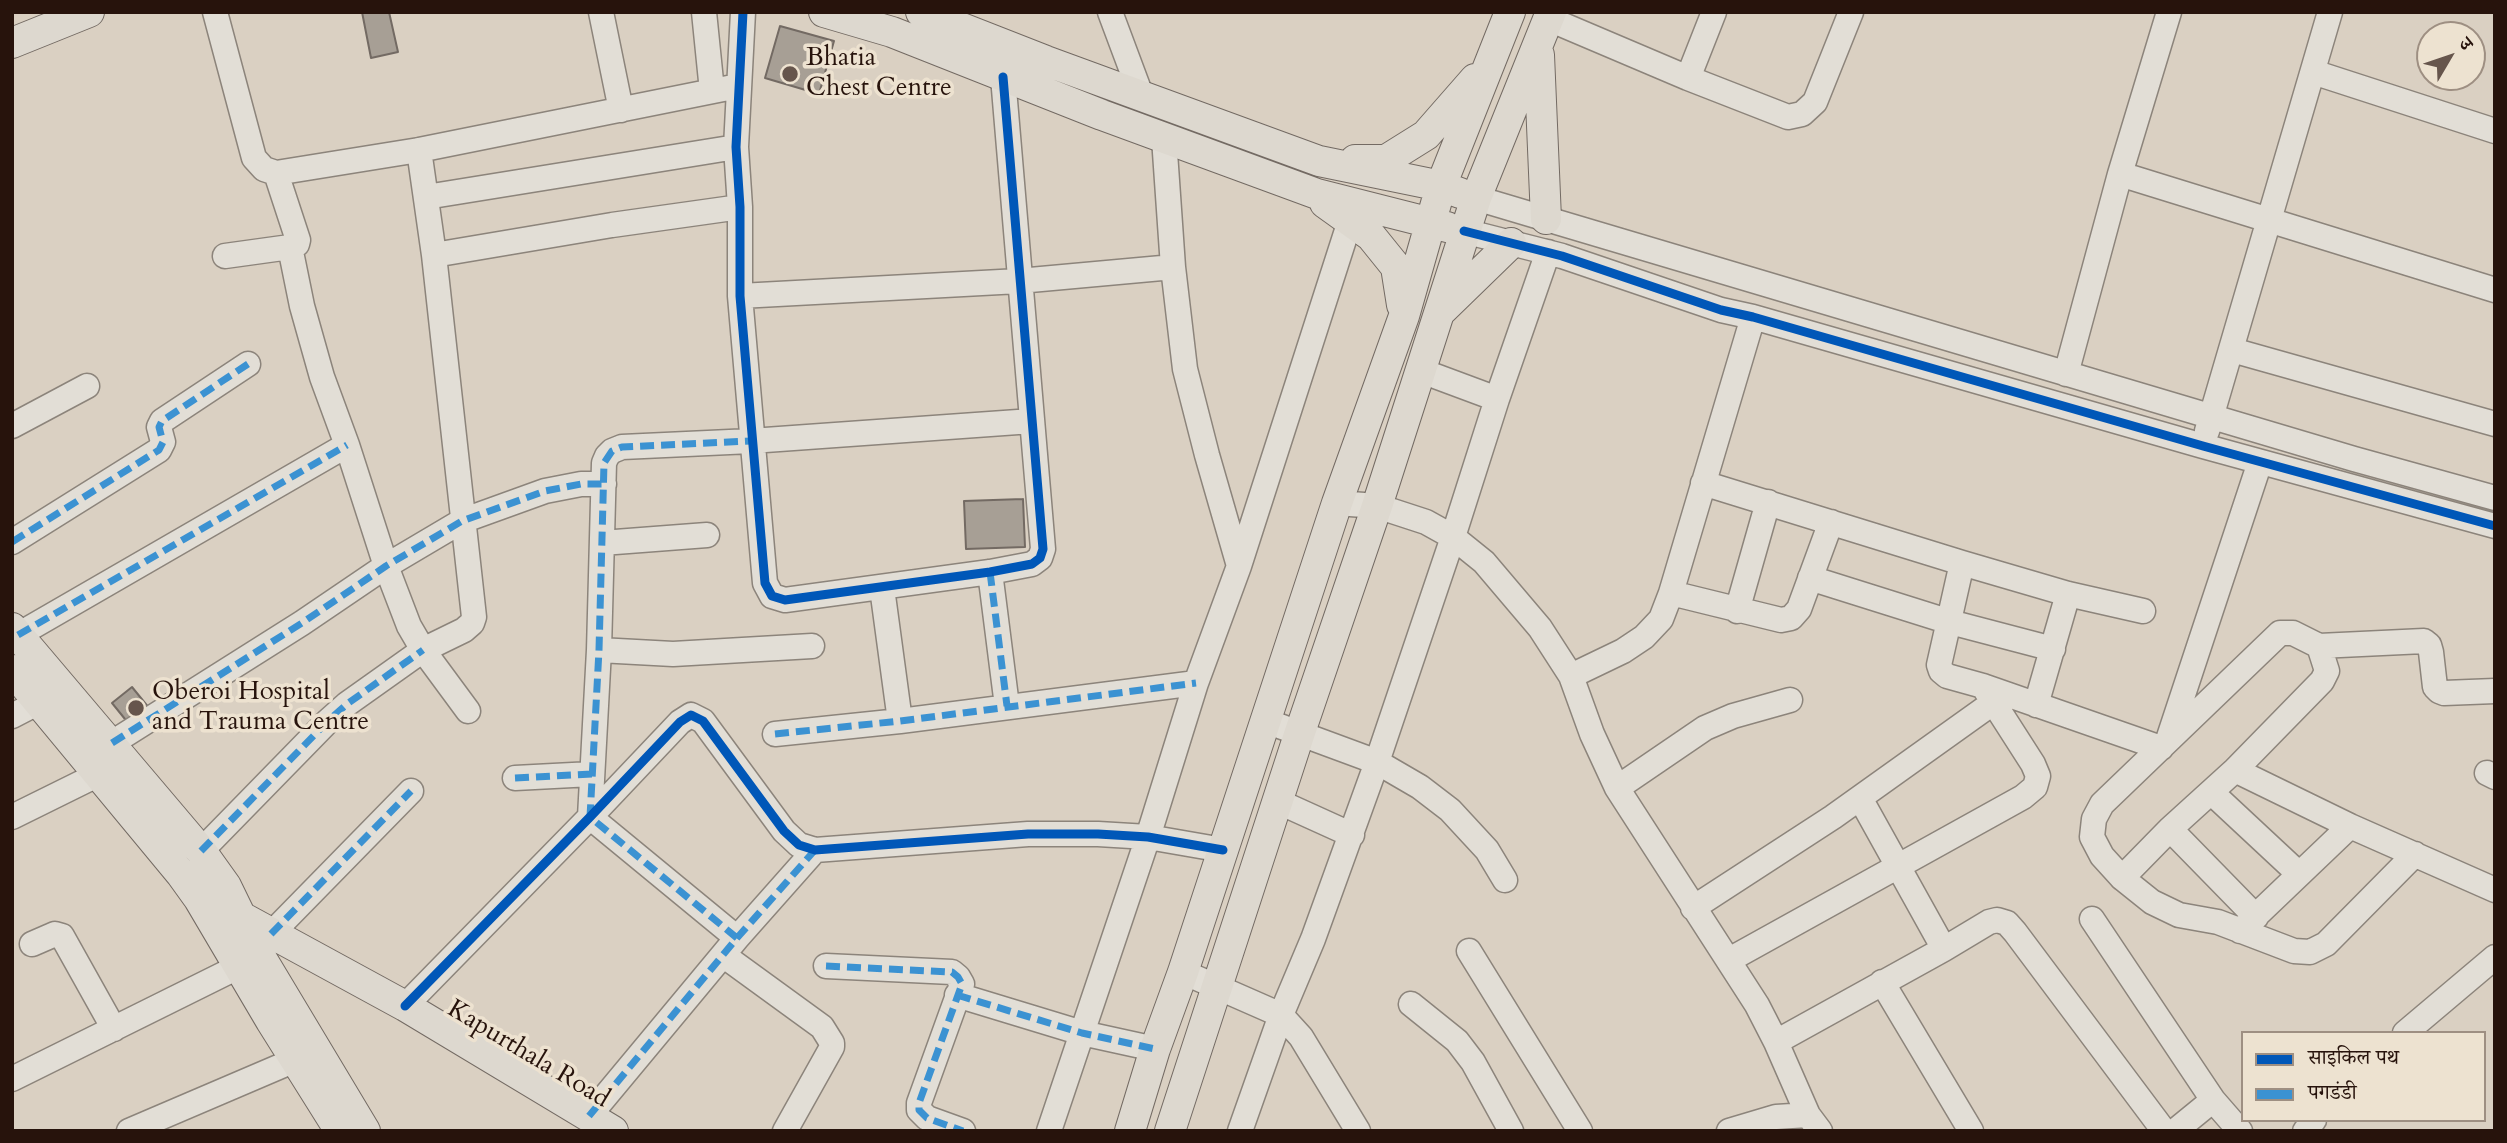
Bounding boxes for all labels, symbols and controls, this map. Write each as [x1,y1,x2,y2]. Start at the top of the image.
north arrow [2416,21,2486,91]
text: उ [2453,32,2479,56]
place label: Bhatia Chest Centre [806,43,952,104]
marker: Bhatia Chest Centre [780,64,800,84]
place label: Oberoi Hospital and Trauma Centre [152,677,369,738]
marker: Oberoi Hospital and Trauma Centre [126,698,146,718]
street label: Kapurthala Road [441,994,615,1116]
legend [2241,1031,2486,1122]
text: साइकिल पथ [2308,1043,2399,1072]
text: पगडंडी [2308,1078,2357,1107]

